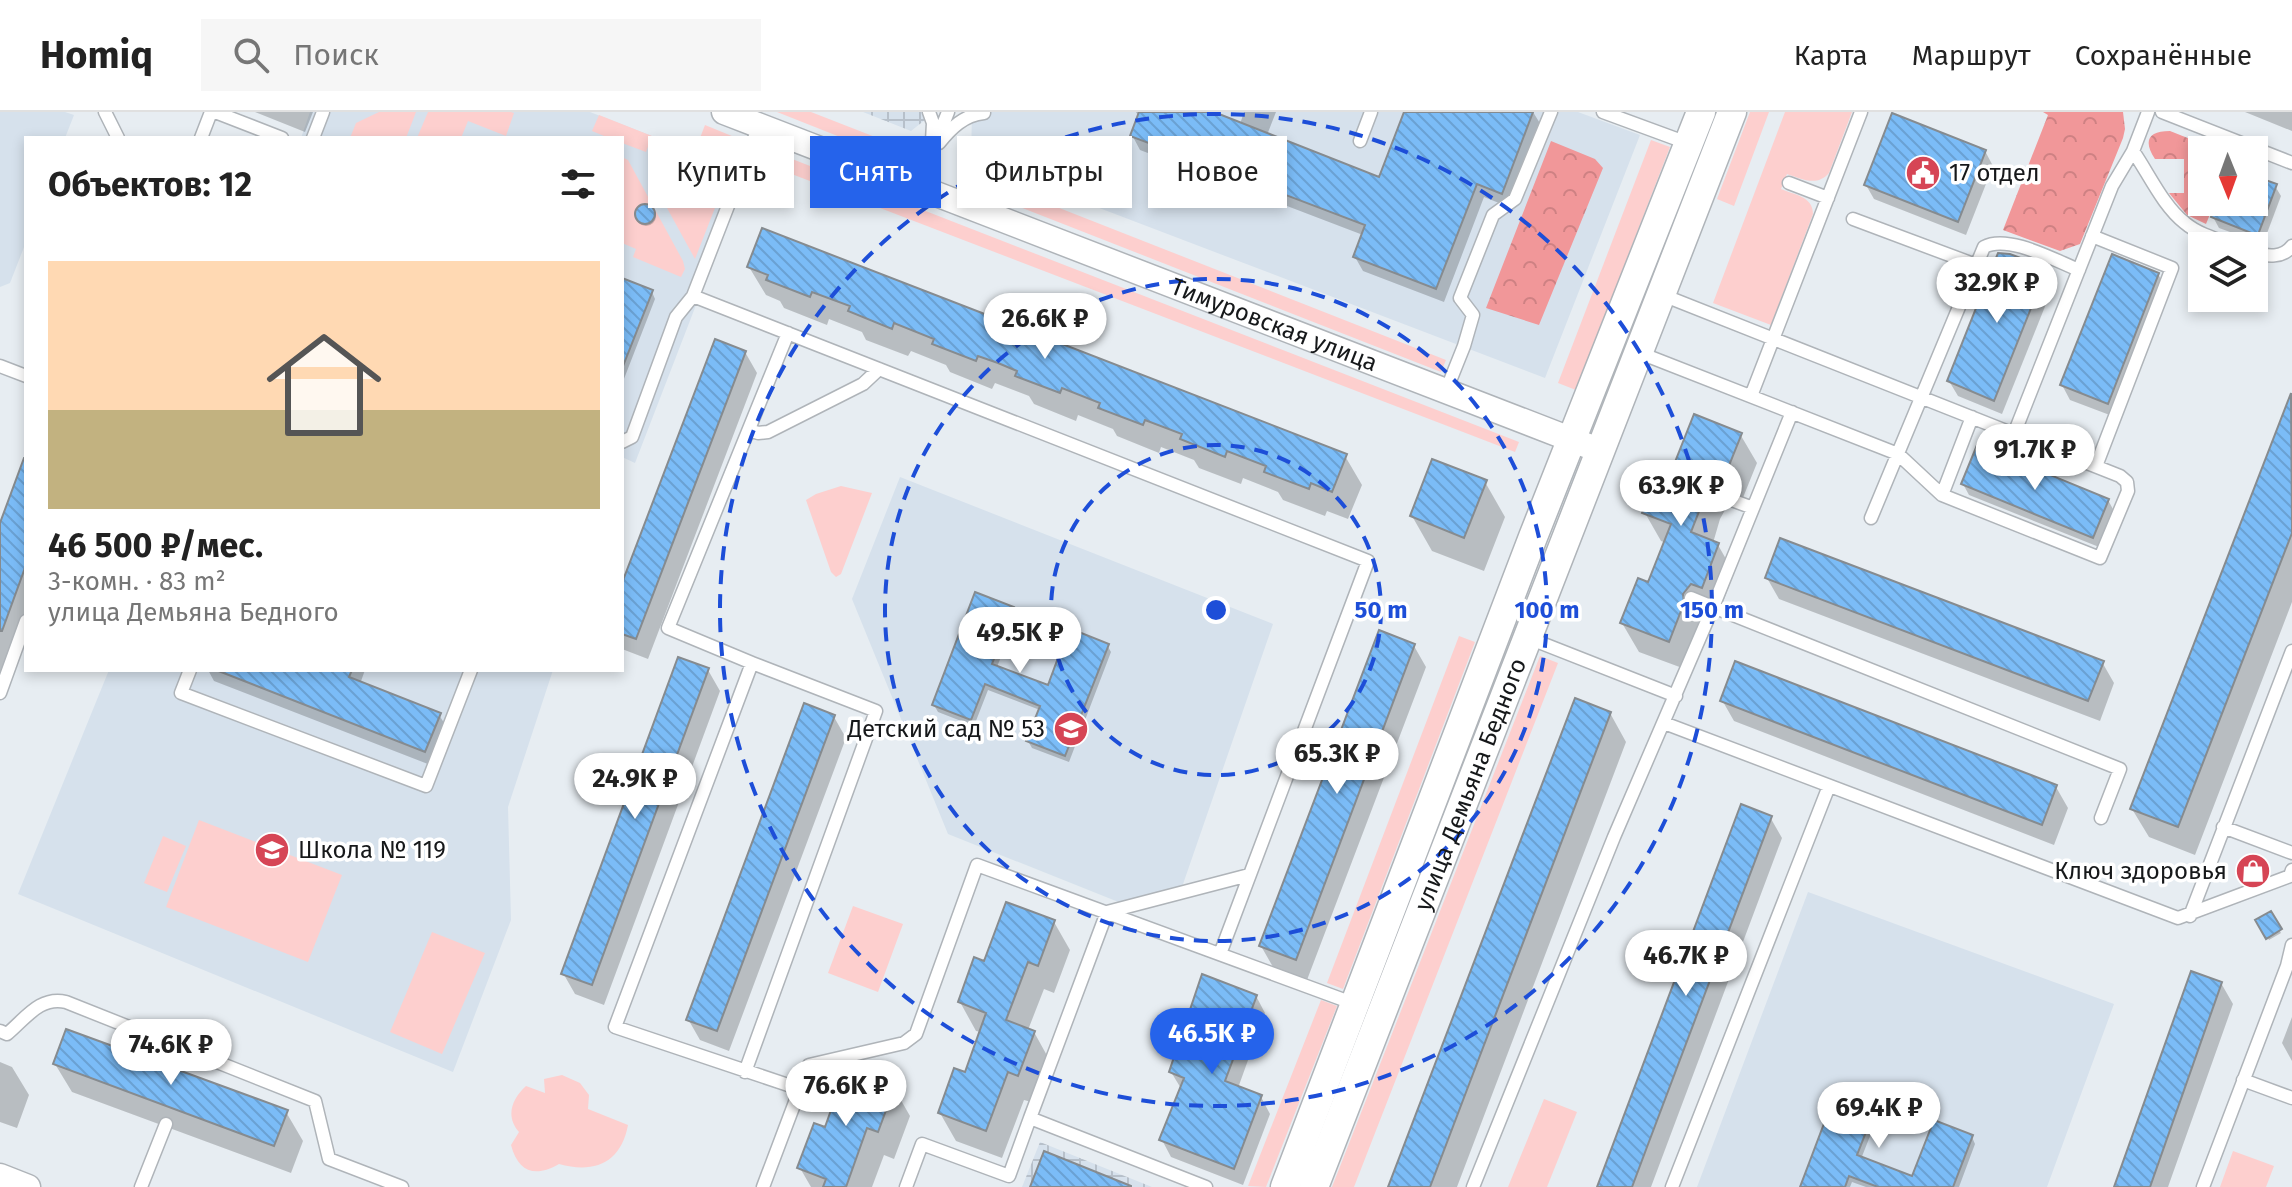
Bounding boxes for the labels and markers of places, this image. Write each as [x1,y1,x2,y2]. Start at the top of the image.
public building icon: 17 отдел [1904,154,1942,192]
place label: 17 отдел [1949,159,2039,187]
pin: 32.9K ₽ [1923,257,2071,325]
pin: 26.6K ₽ [971,293,1119,361]
pin: 91.7K ₽ [1961,424,2109,492]
pin: 63.9K ₽ [1607,460,1755,528]
centre of rings [1202,596,1230,624]
pin: 49.5K ₽ [946,607,1094,675]
school or university icon: Детский сад № 53 [1052,710,1090,748]
place label: Детский сад № 53 [846,715,1045,743]
pin: 65.3K ₽ [1263,728,1411,796]
pin: 24.9K ₽ [561,753,709,821]
school or university icon: Школа № 119 [253,831,291,869]
place label: Школа № 119 [298,836,446,864]
shop icon: Ключ здоровья [2234,852,2272,890]
place label: Ключ здоровья [2054,857,2227,885]
pin: 46.7K ₽ [1612,930,1760,998]
pin: 46.5K ₽ [1138,1008,1286,1076]
pin: 74.6K ₽ [97,1019,245,1087]
pin: 76.6K ₽ [772,1060,920,1128]
pin: 69.4K ₽ [1805,1082,1953,1150]

